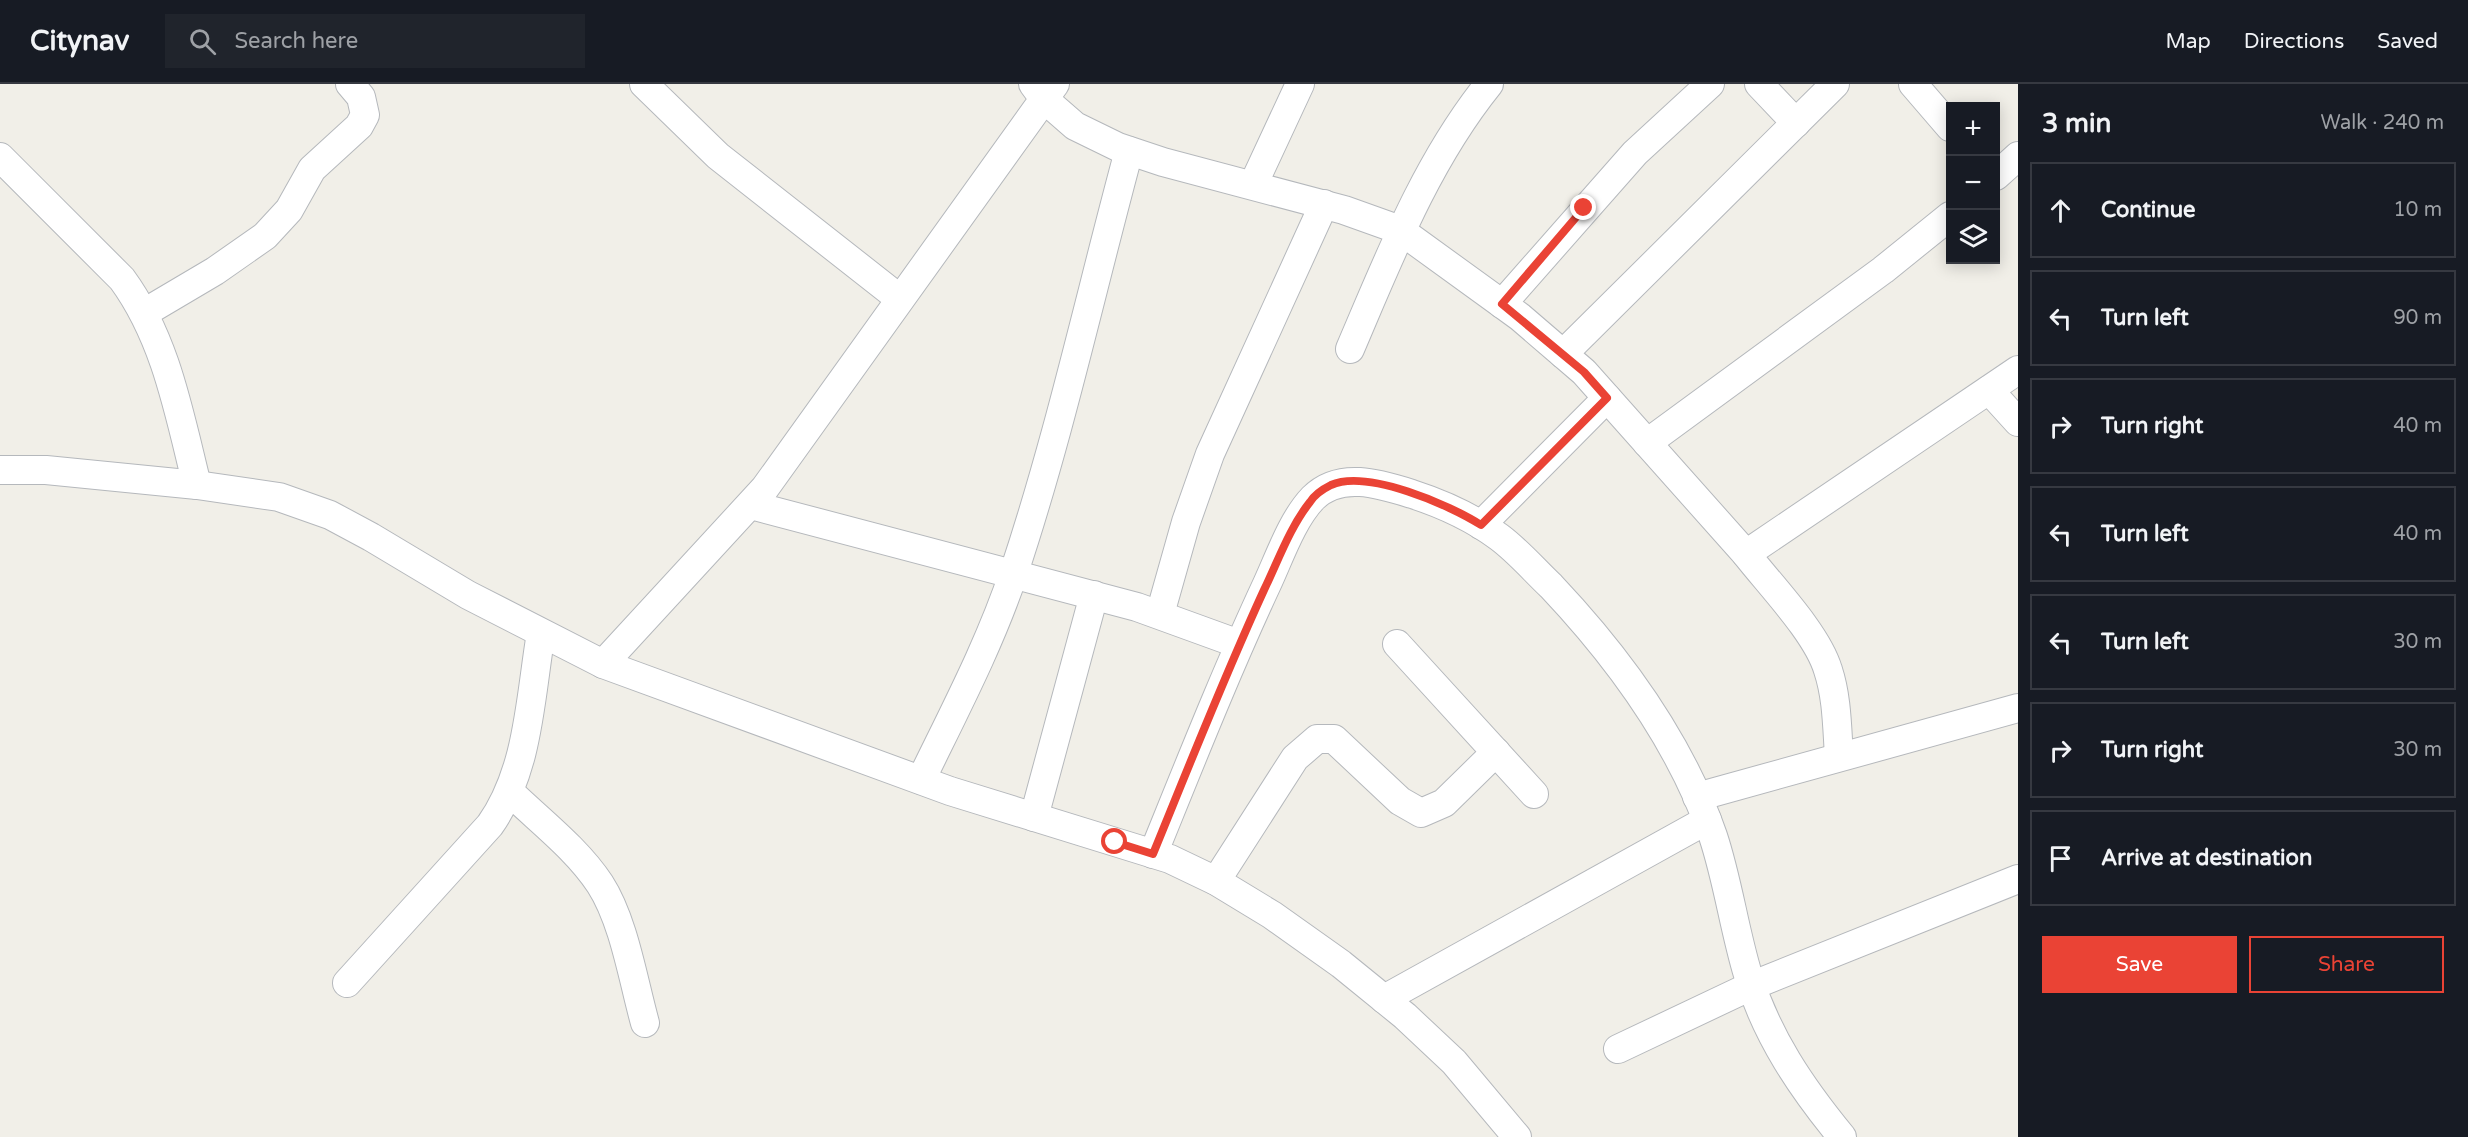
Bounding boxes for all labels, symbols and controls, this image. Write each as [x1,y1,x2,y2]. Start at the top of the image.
search box [165,14,585,68]
text: Citynav [30,24,129,58]
icon: search [186,25,219,58]
text: Search here [234,28,358,54]
text: Map [2165,29,2211,54]
text: Directions [2244,29,2344,54]
text: Saved [2377,29,2438,54]
map controls [1946,102,2000,264]
button: + [1946,102,2000,156]
text: 3 min [2042,108,2111,139]
text: Walk · 240 m [2321,111,2444,135]
button: − [1946,156,2000,210]
route end [1570,194,1596,220]
icon: ahead [2044,194,2077,227]
text: Continue [2101,197,2196,223]
text: 10 m [2393,198,2442,222]
button: layers [1946,210,2000,264]
icon: left [2044,302,2077,335]
text: Turn left [2101,305,2189,331]
text: 90 m [2393,306,2442,330]
icon: right [2044,410,2077,443]
text: Turn right [2101,413,2203,439]
text: 40 m [2393,414,2442,438]
icon: left [2044,518,2077,551]
text: Turn left [2101,521,2189,547]
text: 40 m [2393,522,2442,546]
icon: left [2044,626,2077,659]
text: Turn left [2101,629,2189,655]
text: 30 m [2393,630,2442,654]
icon: right [2044,734,2077,767]
text: Turn right [2101,737,2203,763]
text: 30 m [2393,738,2442,762]
route start [1101,828,1127,854]
icon: arrive [2044,842,2077,875]
text: Arrive at destination [2101,845,2312,871]
button: Save [2042,936,2237,993]
button: Share [2249,936,2444,993]

